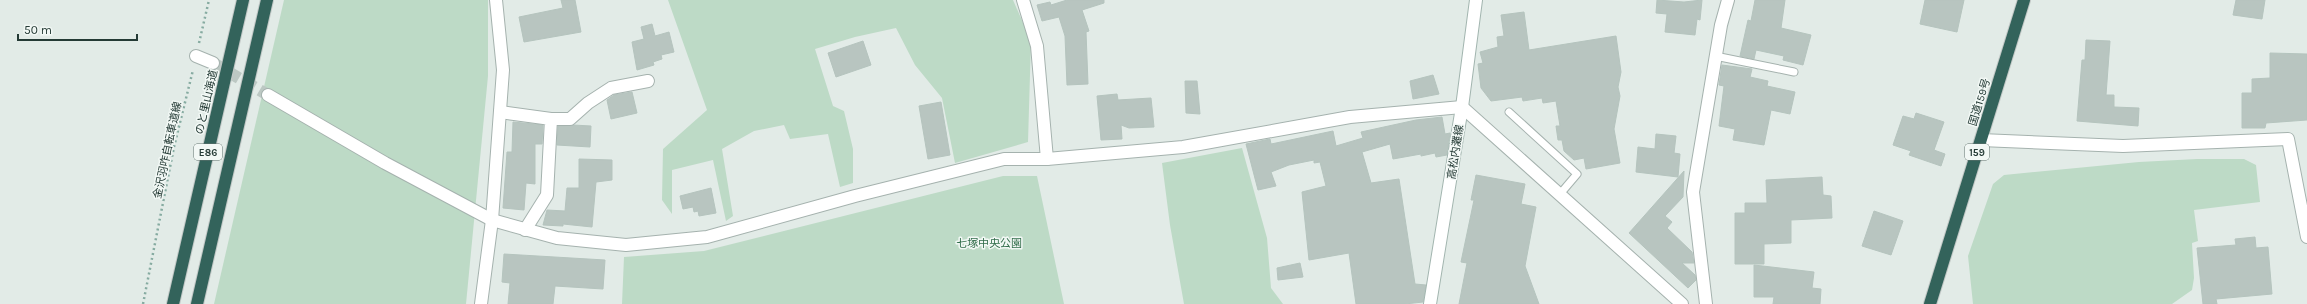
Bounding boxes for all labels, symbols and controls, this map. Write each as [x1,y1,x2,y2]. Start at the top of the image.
scale bar [18,16,137,42]
text: 50 m [24,23,52,37]
street label: のと里山海道 [193,68,220,136]
street label: 国道159号 [1966,77,1993,128]
street label: 金沢羽咋自転車道線 [151,100,184,200]
street label: 高松内灘線 [1445,124,1466,180]
road number: E86 [194,144,222,160]
road number: 159 [1965,144,1989,160]
park label: 七塚中央公園 [956,237,1022,250]

